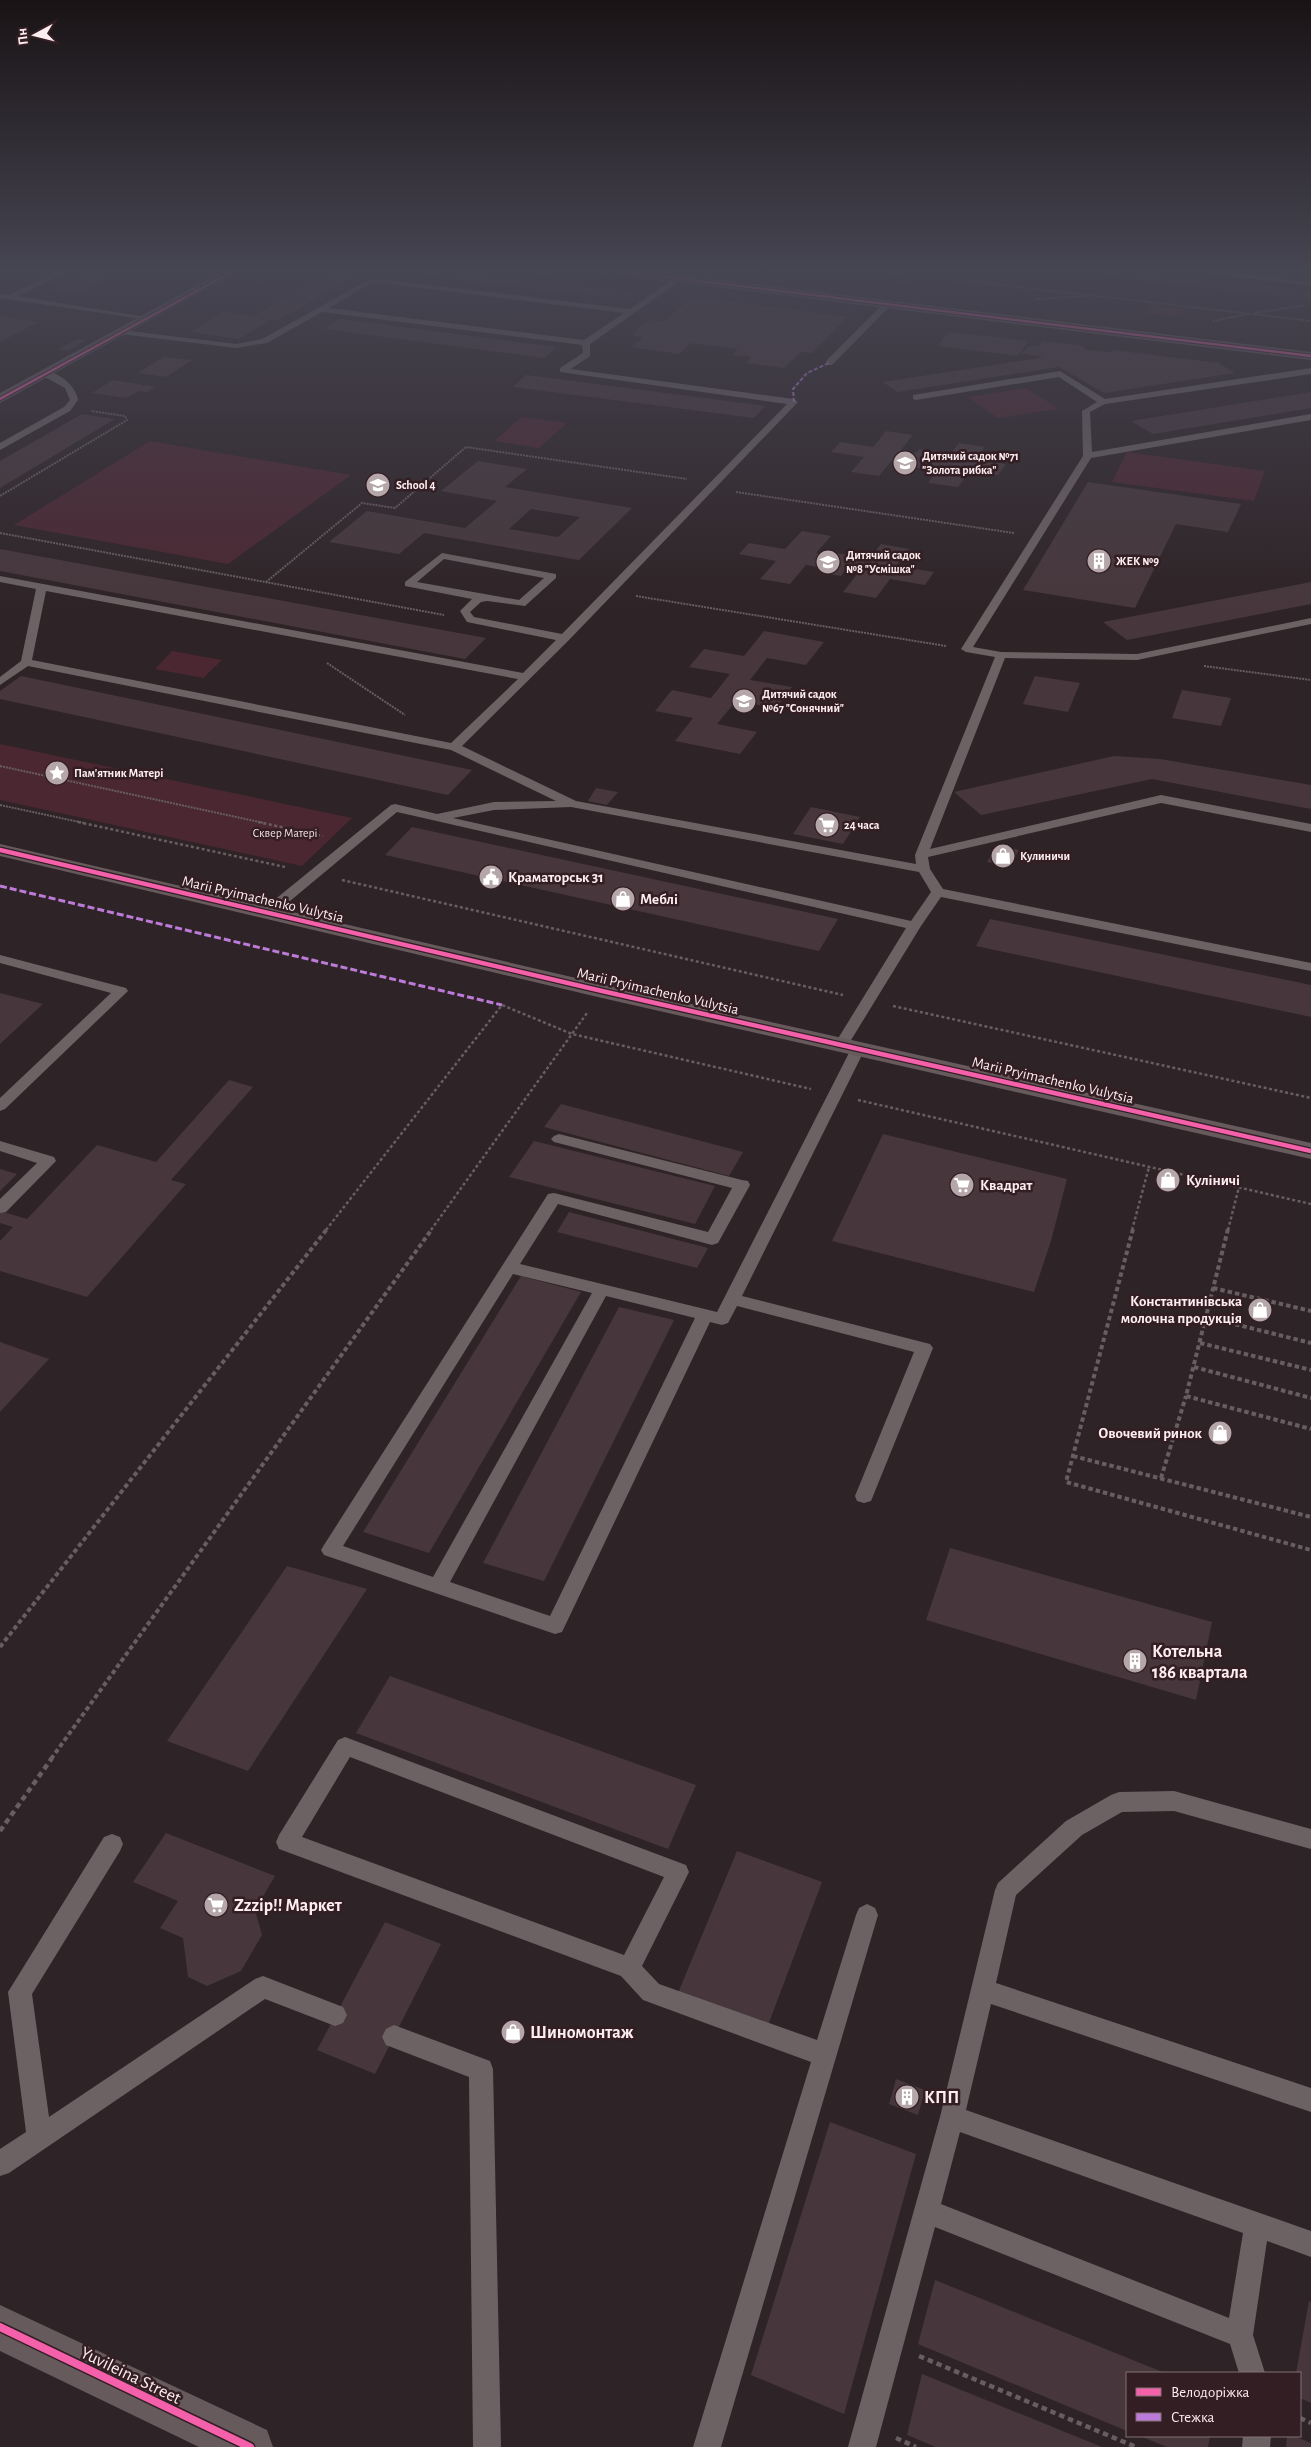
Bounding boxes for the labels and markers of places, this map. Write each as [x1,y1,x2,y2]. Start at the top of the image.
school or university icon: Дитячий садок №71 "Золота рибка" [892,450,918,476]
place label: Дитячий садок №71 "Золота рибка" [922,450,1019,476]
school or university icon: School 4 [365,472,391,498]
place label: School 4 [396,479,436,491]
building icon: ЖЕК №9 [1086,548,1112,574]
school or university icon: Дитячий садок №8 "Усмішка" [815,549,841,575]
place label: Дитячий садок №8 "Усмішка" [846,549,921,575]
place label: ЖЕК №9 [1116,555,1159,567]
school or university icon: Дитячий садок №67 "Сонячний" [731,688,757,714]
place label: Дитячий садок №67 "Сонячний" [762,688,844,714]
place icon: Пам'ятник Матері [44,760,70,786]
place label: Пам'ятник Матері [74,767,163,779]
supermarket icon: 24 часа [814,812,840,838]
place label: 24 часа [844,819,880,831]
shop icon: Кулиничи [990,843,1016,869]
place label: Кулиничи [1020,850,1070,863]
public building icon: Краматорськ 31 [478,864,504,890]
place label: Краматорськ 31 [508,870,604,885]
shop icon: Меблі [610,886,636,912]
place label: Меблі [640,892,678,907]
shop icon: Куліничі [1155,1167,1181,1193]
supermarket icon: Квадрат [949,1172,975,1198]
place label: Куліничі [1186,1173,1240,1188]
place label: Квадрат [980,1178,1033,1193]
place label: Константинівська молочна продукція [1121,1294,1242,1326]
shop icon: Константинівська молочна продукція [1247,1297,1273,1323]
shop icon: Овочевий ринок [1207,1420,1233,1446]
place label: Овочевий ринок [1098,1426,1203,1441]
place label: Котельна 186 квартала [1152,1643,1248,1682]
building icon: Котельна 186 квартала [1122,1648,1148,1674]
supermarket icon: Zzzip!! Маркет [203,1892,229,1918]
place label: Zzzip!! Маркет [234,1897,343,1915]
shop icon: Шиномонтаж [500,2019,526,2045]
place label: Шиномонтаж [530,2024,634,2042]
building icon: КПП [894,2084,920,2110]
place label: КПП [924,2089,959,2107]

